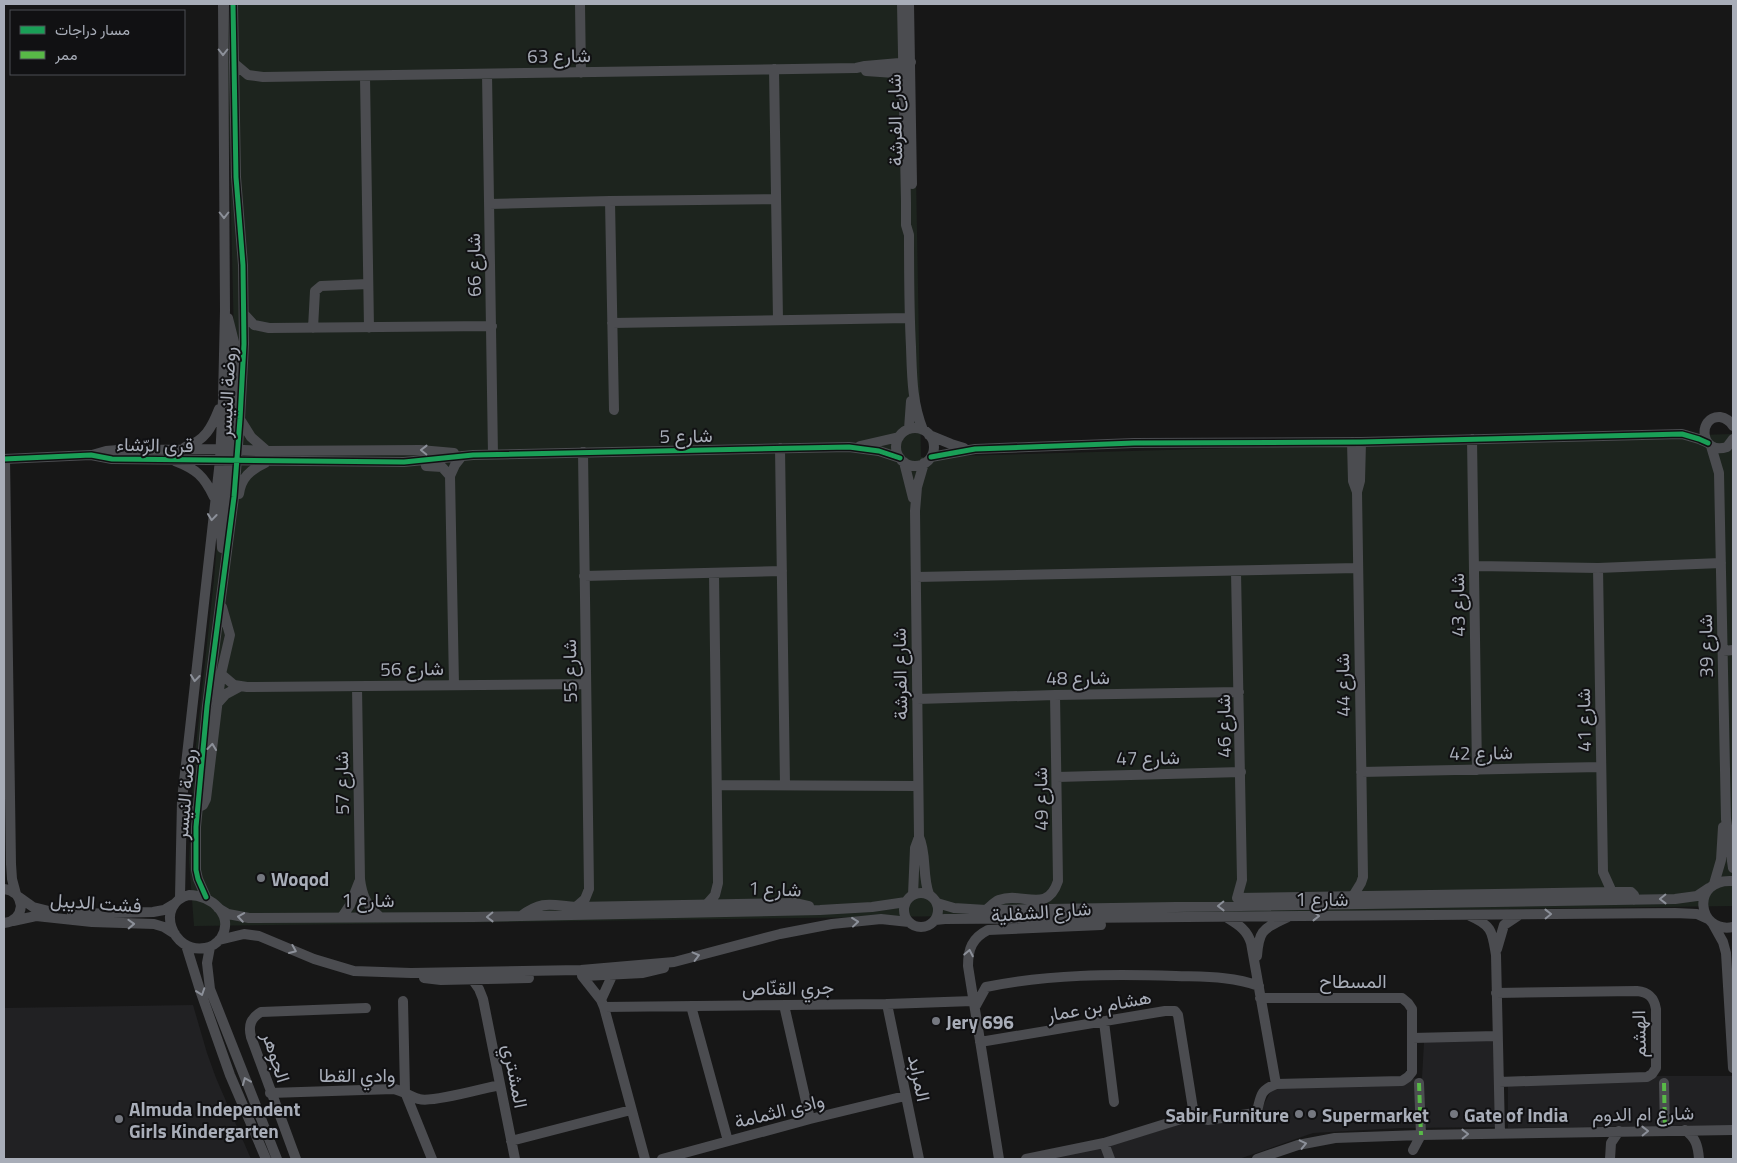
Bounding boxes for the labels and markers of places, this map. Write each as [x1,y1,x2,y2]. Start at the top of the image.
place label: Woqod [271,864,329,893]
marker: Woqod [255,872,267,884]
place label: Jery 696 [946,1007,1014,1036]
marker: Jery 696 [930,1015,942,1027]
place label: Almuda Independent Girls Kindergarten [129,1094,301,1145]
place label: Sabir Furniture [1165,1100,1289,1129]
place label: Supermarket [1322,1100,1429,1129]
place label: Gate of India [1464,1100,1568,1129]
marker: Sabir Furniture [1293,1108,1305,1120]
marker: Supermarket [1306,1108,1318,1120]
marker: Gate of India [1448,1108,1460,1120]
marker: Almuda Independent Girls Kindergarten [113,1113,125,1125]

